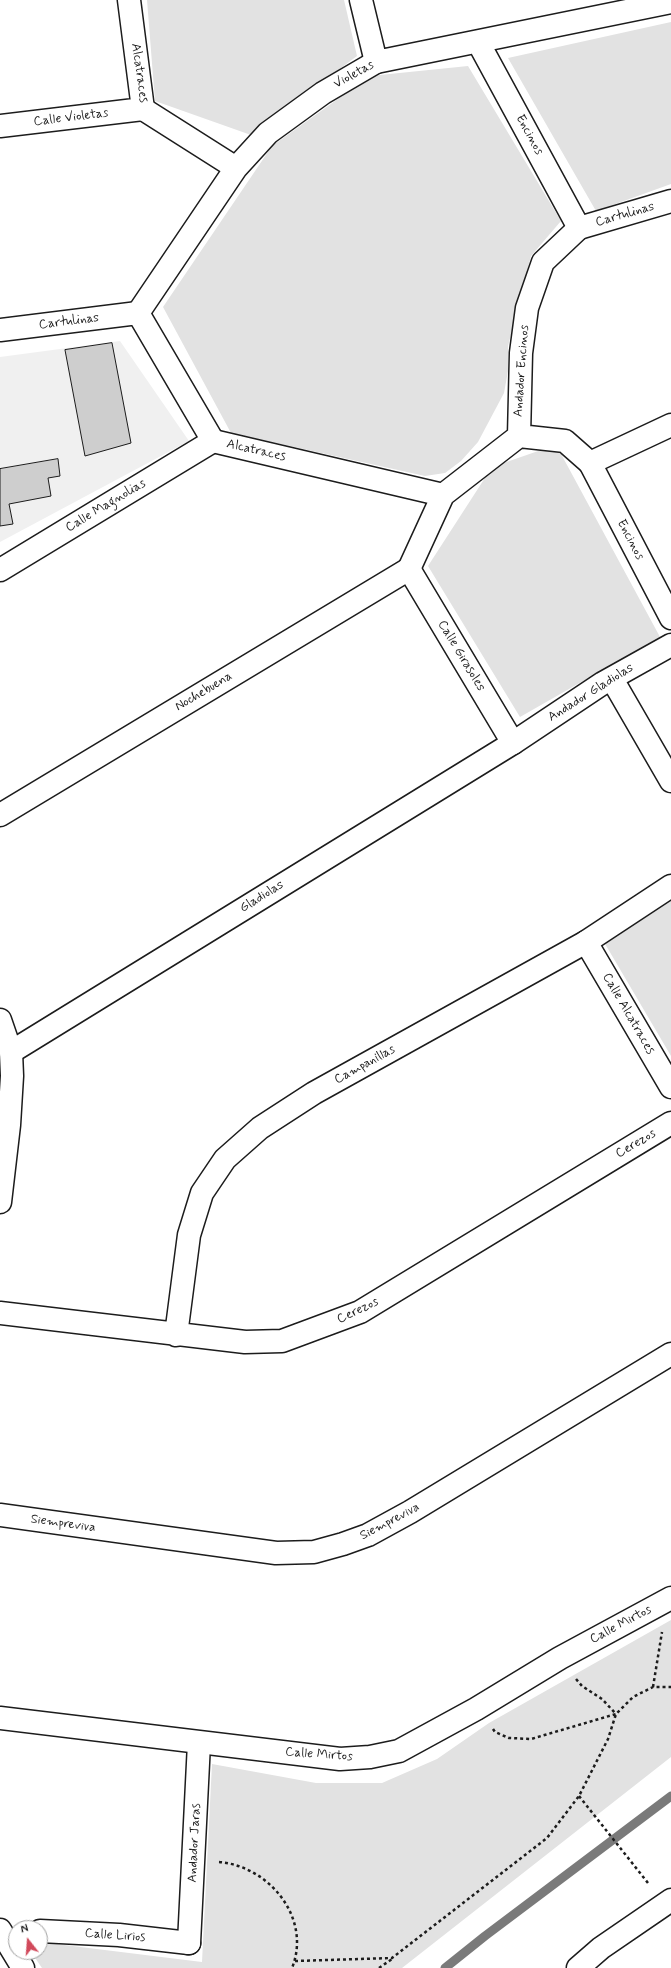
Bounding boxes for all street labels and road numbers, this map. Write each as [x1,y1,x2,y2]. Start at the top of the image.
street label: Alcatraces [127,42,151,104]
street label: Violetas [331,58,377,92]
street label: Calle Violetas [33,106,109,130]
street label: Encinos [512,112,546,158]
street label: Cartulinas [594,199,656,231]
street label: Cartulinas [38,311,100,333]
street label: Andador Encinos [511,324,533,418]
street label: Alcatraces [225,437,287,465]
street label: Calle Magnolias [63,476,149,536]
street label: Encinos [613,517,647,563]
street label: Calle Girasoles [434,618,488,694]
street label: Andador Gladiolas [545,660,637,726]
street label: Nochebuena [173,669,235,715]
street label: Gladiolas [237,877,287,917]
street label: Calle Alcatraces [598,970,658,1058]
street label: Campanillas [332,1042,398,1088]
street label: Cerezos [613,1126,659,1162]
street label: Cerezos [335,1294,381,1328]
street label: Siempreviva [357,1500,423,1544]
street label: Siempreviva [30,1512,96,1536]
street label: Calle Mirtos [587,1602,655,1648]
street label: Calle Mirtos [285,1745,353,1765]
street label: Andador Jaras [185,1803,205,1883]
street label: Calle Lirios [84,1926,146,1946]

